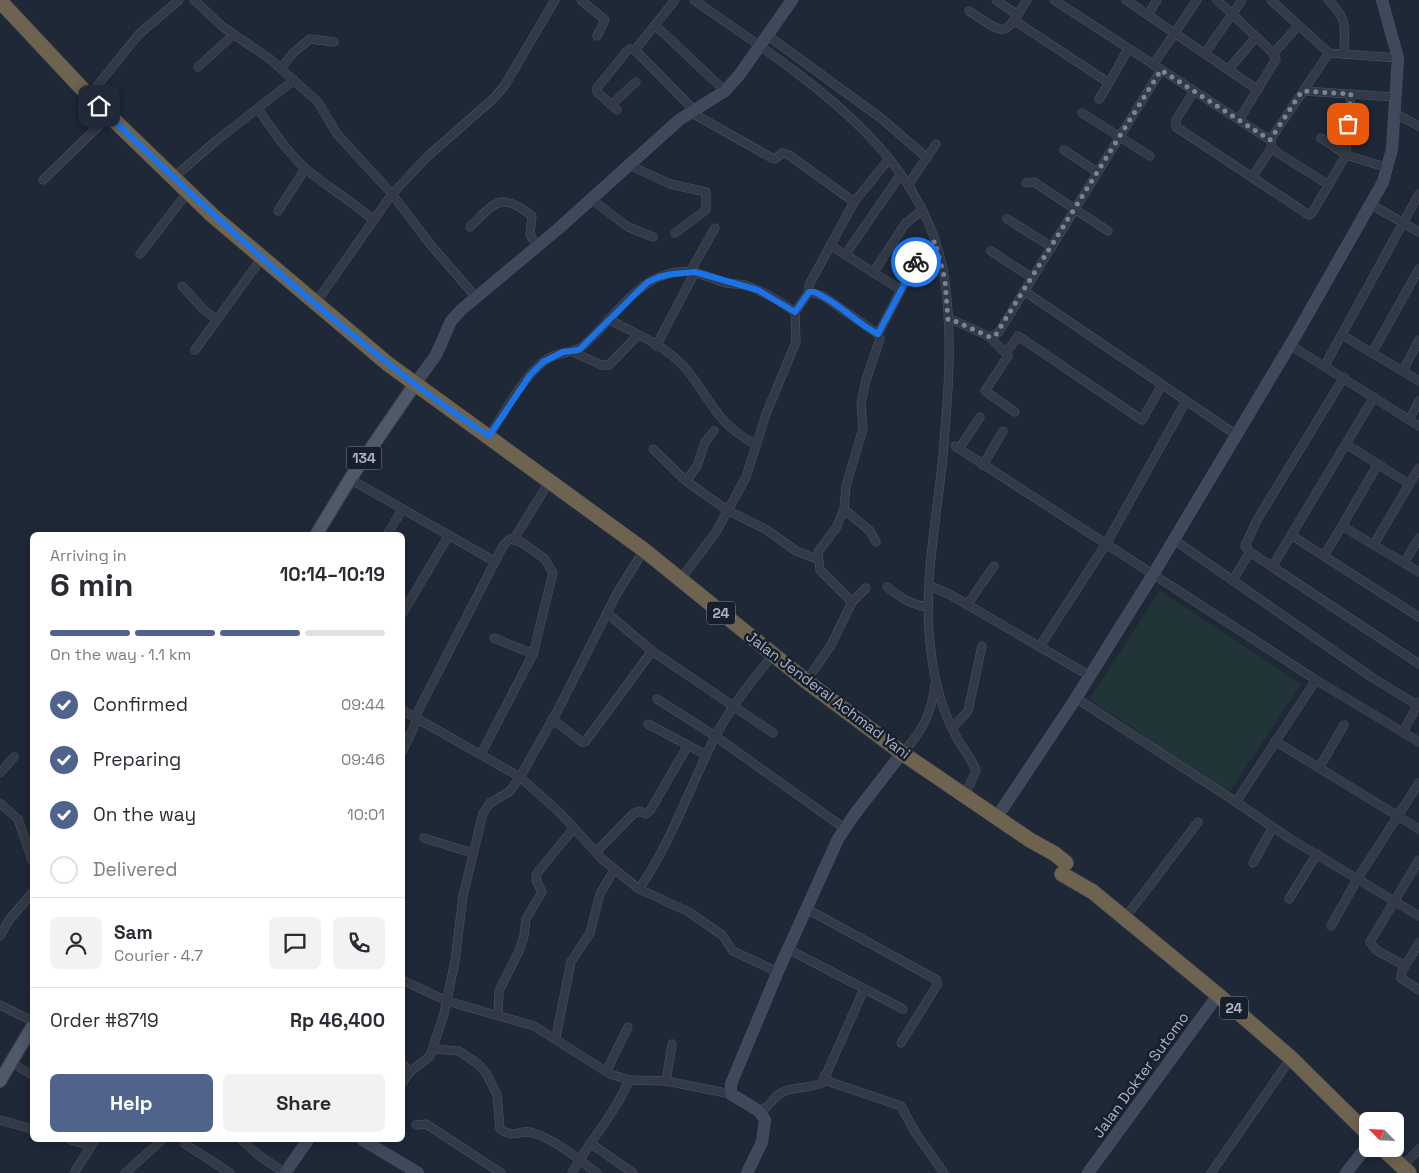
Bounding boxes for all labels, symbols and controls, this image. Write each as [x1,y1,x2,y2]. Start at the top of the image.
pin [78,85,120,127]
icon: home [85,92,113,120]
pin [1327,103,1369,145]
icon: bag [1334,110,1362,138]
courier [891,237,941,287]
icon: bike [902,248,930,276]
road number: 134 [346,446,382,469]
text: Arriving in [50,545,127,566]
text: 10:14–10:19 [280,562,385,587]
text: 6 min [50,565,133,605]
road number: 24 [707,602,735,624]
street label: Jalan Jenderal Achmad Yani [742,627,914,763]
text: On the way · 1.1 km [50,644,191,665]
icon: check [50,691,78,719]
text: Confirmed [93,692,188,717]
text: 09:44 [341,694,385,715]
icon: check [50,746,78,774]
text: Preparing [93,747,181,772]
text: 09:46 [341,749,385,770]
icon: check [50,801,78,829]
text: On the way [93,802,196,827]
text: 10:01 [347,804,385,825]
text: Delivered [93,857,178,882]
button: person [50,917,102,969]
button: chat [269,917,321,969]
button: phone [333,917,385,969]
text: Sam [114,920,153,945]
text: Courier · 4.7 [114,945,203,966]
road number: 24 [1220,996,1248,1020]
text: Order #8719 [50,1008,159,1033]
text: Rp 46,400 [290,1008,385,1033]
street label: Jalan Dokter Sutomo [1088,1008,1193,1141]
button: Help [50,1074,213,1132]
button: Share [223,1074,385,1132]
north arrow [1359,1112,1404,1158]
map controls [1359,1112,1404,1157]

